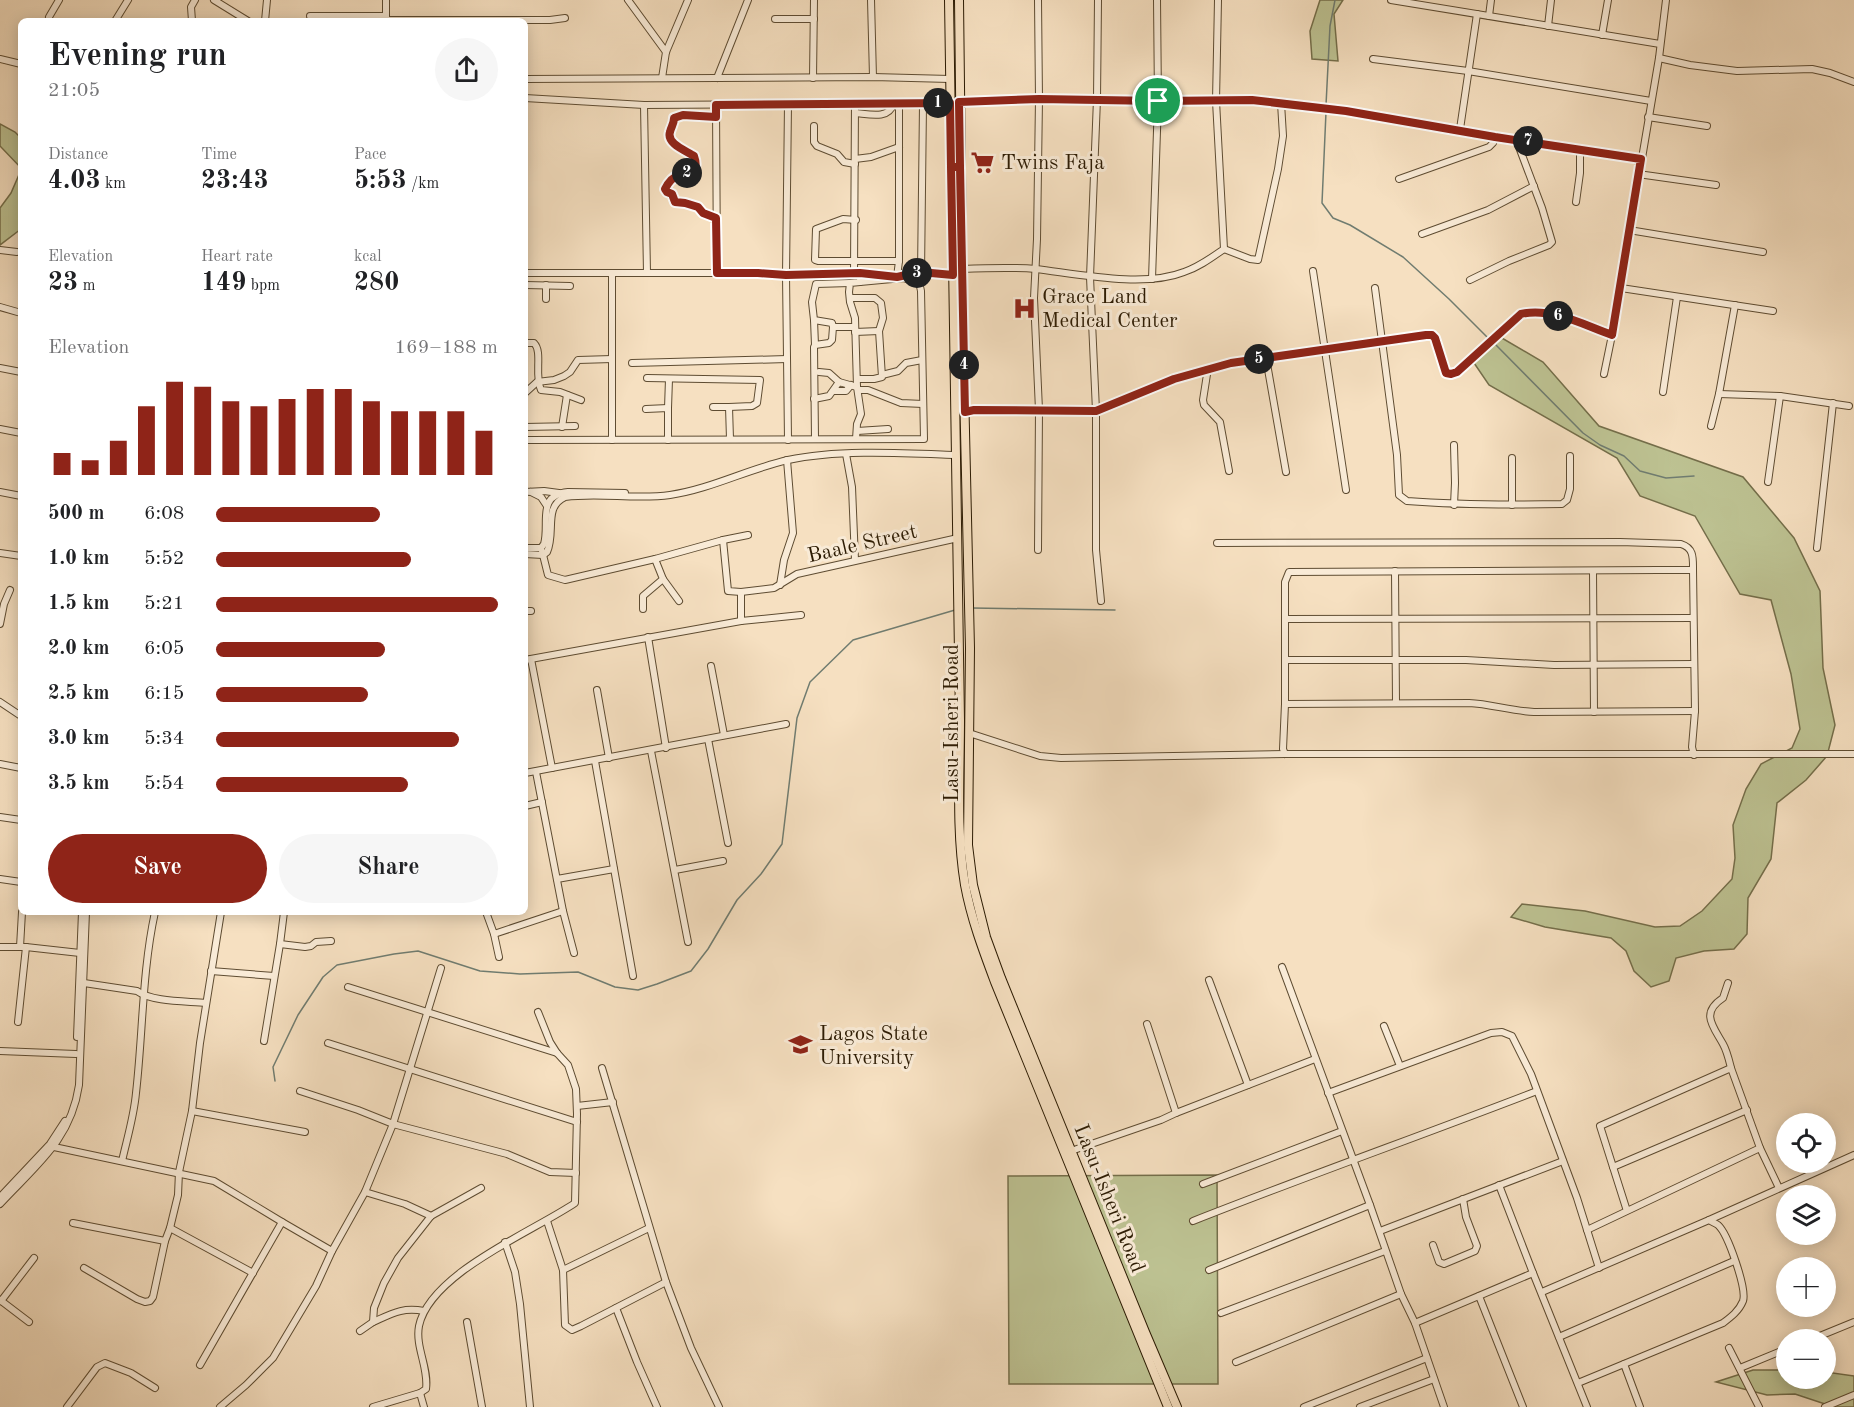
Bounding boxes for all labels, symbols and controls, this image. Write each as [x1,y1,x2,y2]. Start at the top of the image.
button: share [435,38,498,101]
text: Evening run [48,40,227,73]
pin [1132,75,1183,126]
text: 21:05 [48,81,100,101]
icon: arrive [1141,84,1174,117]
pin: 1 [923,88,953,118]
text: 1 [933,95,943,111]
pin: 7 [1513,126,1543,156]
text: 7 [1523,133,1533,149]
text: Distance [48,147,108,163]
text: Time [201,147,237,163]
text: Pace [354,147,386,163]
supermarket icon: Twins Faja [970,149,996,175]
place label: Twins Faja [1001,153,1105,174]
pin: 2 [672,158,702,188]
text: 2 [682,165,692,181]
text: 4.03 [48,168,101,194]
text: 23:43 [201,168,269,194]
text: 5:53 [354,168,407,194]
text: km [101,176,126,192]
text: /km [407,176,439,192]
text: Elevation [48,249,113,265]
text: Heart rate [201,249,273,265]
text: kcal [354,249,382,265]
pin: 3 [902,258,932,288]
text: 3 [912,265,922,281]
text: 23 [48,270,78,296]
text: 149 [201,270,246,296]
text: 280 [354,270,399,296]
text: m [78,278,95,294]
text: bpm [246,278,280,294]
place label: Grace Land Medical Center [1042,287,1178,332]
hospital icon: Grace Land Medical Center [1011,295,1037,321]
pin: 6 [1543,301,1573,331]
text: 6 [1553,308,1563,324]
text: Elevation [48,338,129,358]
text: 169–188 m [395,338,498,358]
pin: 5 [1244,344,1274,374]
pin: 4 [949,350,979,380]
text: 5 [1254,351,1264,367]
text: 4 [959,357,969,373]
text: 500 m [48,504,104,524]
text: 6:08 [144,504,184,524]
street label: Baale Street [805,522,919,567]
text: 1.0 km [48,549,110,569]
text: 5:52 [144,549,184,569]
text: 1.5 km [48,594,110,614]
text: 5:21 [144,594,184,614]
text: 2.0 km [48,639,110,659]
text: 6:05 [144,639,184,659]
street label: Lasu-Isheri Road [942,644,963,802]
text: 2.5 km [48,684,110,704]
text: 6:15 [144,684,184,704]
text: 3.0 km [48,729,110,749]
text: 5:34 [144,729,184,749]
text: 3.5 km [48,774,110,794]
text: 5:54 [144,774,184,794]
button: Save [48,834,267,903]
button: Share [279,834,498,903]
place label: Lagos State University [819,1024,928,1069]
school or university icon: Lagos State University [788,1032,814,1058]
map controls [1776,1113,1836,1389]
button: locate [1776,1113,1836,1173]
street label: Lasu-Isheri Road [1069,1121,1148,1276]
button: layers [1776,1185,1836,1245]
button: + [1776,1257,1836,1317]
button: − [1776,1329,1836,1389]

